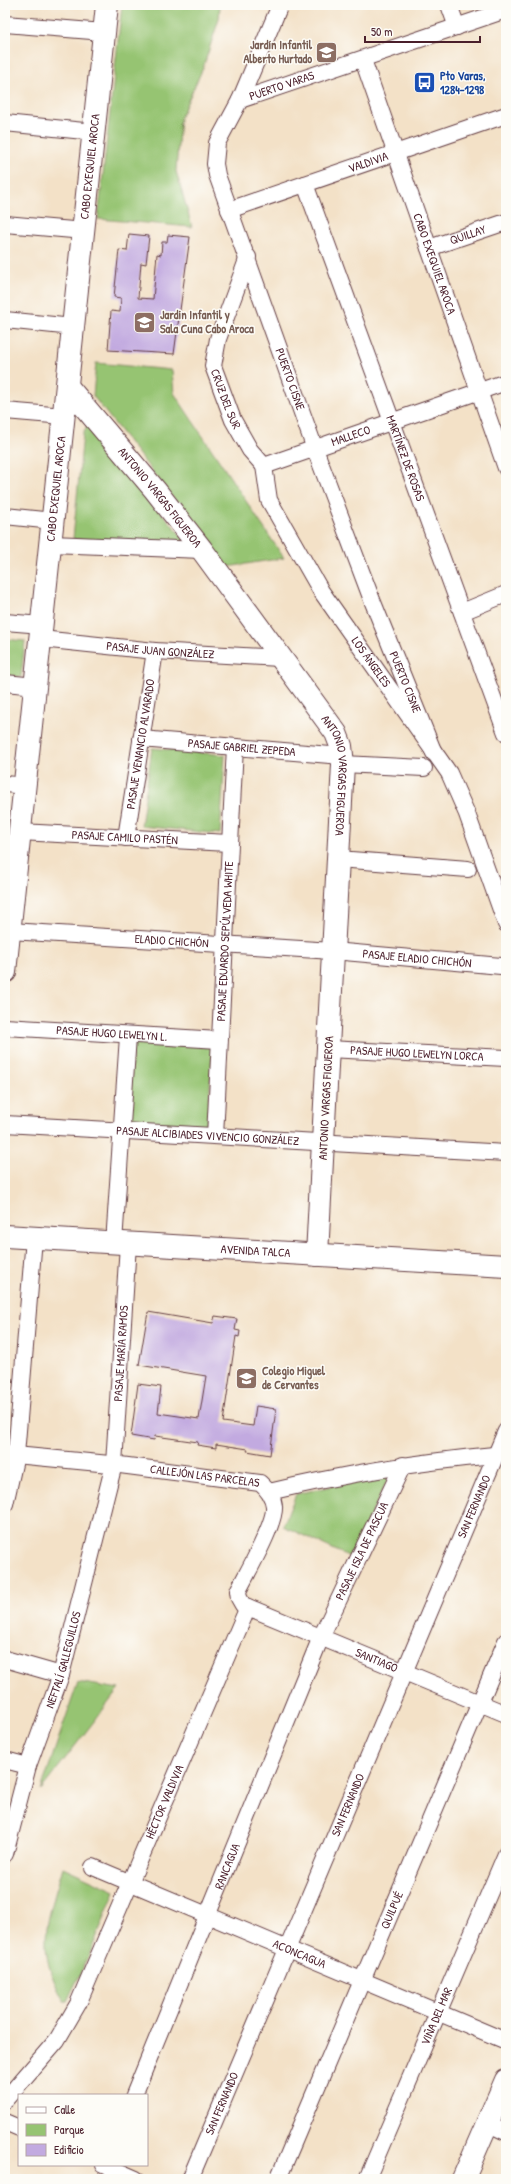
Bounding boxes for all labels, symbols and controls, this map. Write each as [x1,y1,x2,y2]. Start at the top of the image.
scale bar [365,18,480,44]
text: 50 m [371,23,392,40]
place label: Jardín Infantil Alberto Hurtado [244,36,313,67]
school or university icon: Jardín Infantil Alberto Hurtado [314,39,340,65]
street label: PUERTO VARAS [247,66,317,104]
place label: Pto Varas, 1284-1298 [440,67,486,98]
bus stop icon: Pto Varas, 1284-1298 [412,70,438,96]
street label: CABO EXEQUIEL AROCA [75,113,104,220]
street label: VALDIVIA [346,147,390,177]
street label: CABO EXEQUIEL AROCA [409,211,461,317]
street label: QUILLAY [447,220,489,248]
place label: Jardin Infantil y Sala Cuna Cabo Aroca [160,306,254,337]
school or university icon: Jardin Infantil y Sala Cuna Cabo Aroca [131,309,157,335]
street label: PUERTO CISNE [272,346,310,413]
street label: CRUZ DEL SUR [207,366,246,433]
street label: MARTÍNEZ DE ROSAS [382,413,430,504]
street label: MALLECO [329,421,373,450]
street label: CABO EXEQUIEL AROCA [41,435,70,542]
street label: ANTONIO VARGAS FIGUEROA [114,443,206,551]
street label: LOS ÁNGELES [348,633,395,691]
street label: PASAJE JUAN GONZÁLEZ [106,637,215,662]
street label: PUERTO CISNE [386,649,426,716]
street label: PASAJE VENANCIO ALVARADO [122,677,159,810]
street label: ANTONIO VARGAS FIGUEROA [318,711,352,836]
street label: PASAJE GABRIEL ZEPEDA [187,734,296,760]
street label: PASAJE CAMILO PASTÉN [71,826,178,848]
street label: PASAJE EDUARDO SEPÚLVEDA WHITE [212,860,237,1022]
street label: ELADIO CHICHÓN [134,930,209,951]
street label: PASAJE ELADIO CHICHÓN [362,945,472,971]
street label: PASAJE HUGO LEWELYN L. [56,1021,168,1045]
street label: ANTONIO VARGAS FIGUEROA [314,1035,337,1160]
street label: PASAJE HUGO LEWELYN LORCA [350,1041,484,1065]
street label: PASAJE ALCIBIADES VIVENCIO GONZÁLEZ [116,1121,299,1149]
street label: AVENIDA TALCA [220,1240,291,1261]
street label: PASAJE MARÍA RAMOS [109,1305,132,1402]
place label: Colegio Miguel de Cervantes [262,1362,326,1393]
school or university icon: Colegio Miguel de Cervantes [233,1365,259,1391]
street label: CALLEJÓN LAS PARCELAS [149,1460,261,1491]
street label: SAN FERNANDO [453,1472,495,1540]
street label: PASAJE ISLA DE PASCUA [331,1499,392,1603]
street label: NEFTALÍ GALLEGUILLOS [41,1609,85,1710]
street label: SANTIAGO [353,1644,401,1676]
street label: HÉCTOR VALDIVIA [141,1762,188,1841]
street label: SAN FERNANDO [327,1770,368,1839]
street label: RANCAGUA [210,1840,244,1892]
street label: QUILPUÉ [376,1888,407,1931]
street label: ACONCAGUA [270,1935,329,1972]
street label: VIÑA DEL MAR [416,1984,456,2048]
street label: SAN FERNANDO [201,2069,242,2137]
legend [18,2094,148,2166]
text: Calle [54,2101,75,2118]
text: Parque [54,2121,84,2138]
text: Edificio [54,2141,84,2158]

